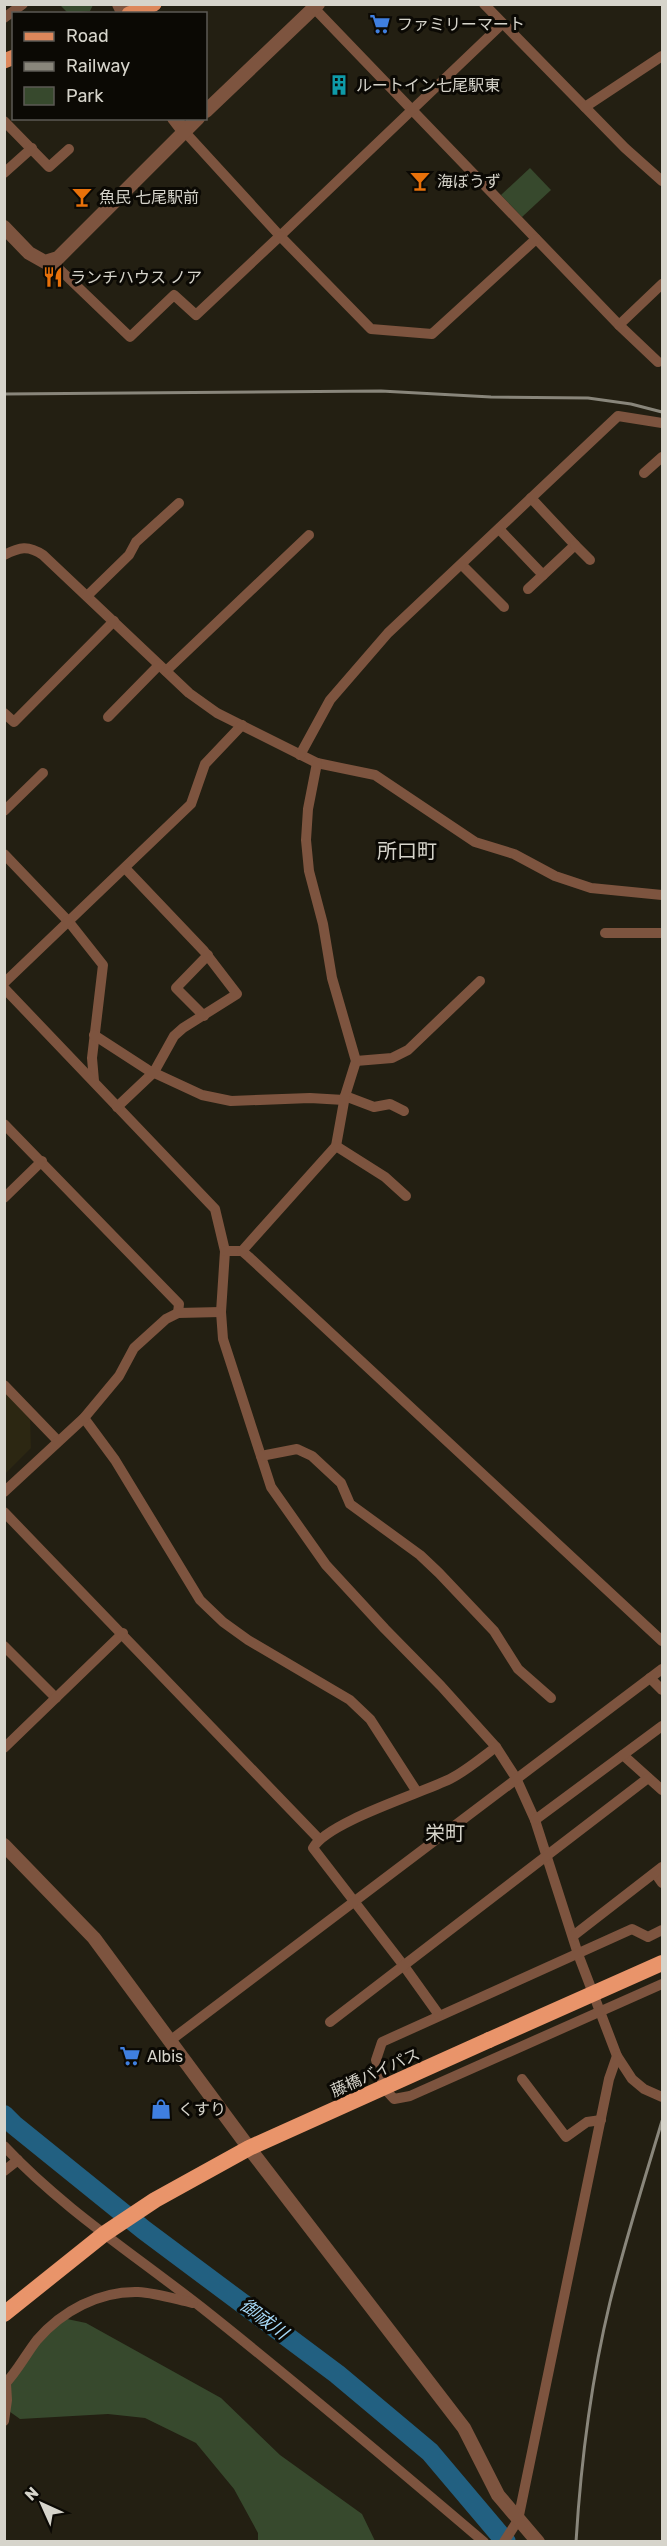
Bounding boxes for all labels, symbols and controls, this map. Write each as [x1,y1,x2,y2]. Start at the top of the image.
legend [12,12,207,120]
supermarket icon: ファミリーマート [368,12,392,36]
place label: ファミリーマート [397,15,525,34]
text: Road [66,25,109,47]
text: Railway [66,55,130,77]
building icon: ルートイン七尾駅東 [327,73,351,97]
place label: ルートイン七尾駅東 [356,76,500,95]
text: Park [66,85,104,107]
bar icon: 海ぼうず [408,169,432,193]
place label: 海ぼうず [437,172,501,191]
bar icon: 魚民 七尾駅前 [70,185,94,209]
place label: 魚民 七尾駅前 [99,188,199,207]
restaurant icon: ランチハウス ノア [41,265,65,289]
place label: ランチハウス ノア [70,268,202,287]
district label: 所口町 [377,839,437,863]
district label: 栄町 [425,1821,465,1845]
supermarket icon: Albis [118,2044,142,2068]
street label: 藤橋バイパス [328,2044,423,2101]
place label: Albis [147,2047,183,2066]
shop icon: くすり [149,2097,173,2121]
place label: くすり [178,2100,226,2119]
water label: 御祓川 [236,2294,294,2345]
north arrow [12,2474,72,2534]
text: N [21,2483,43,2505]

